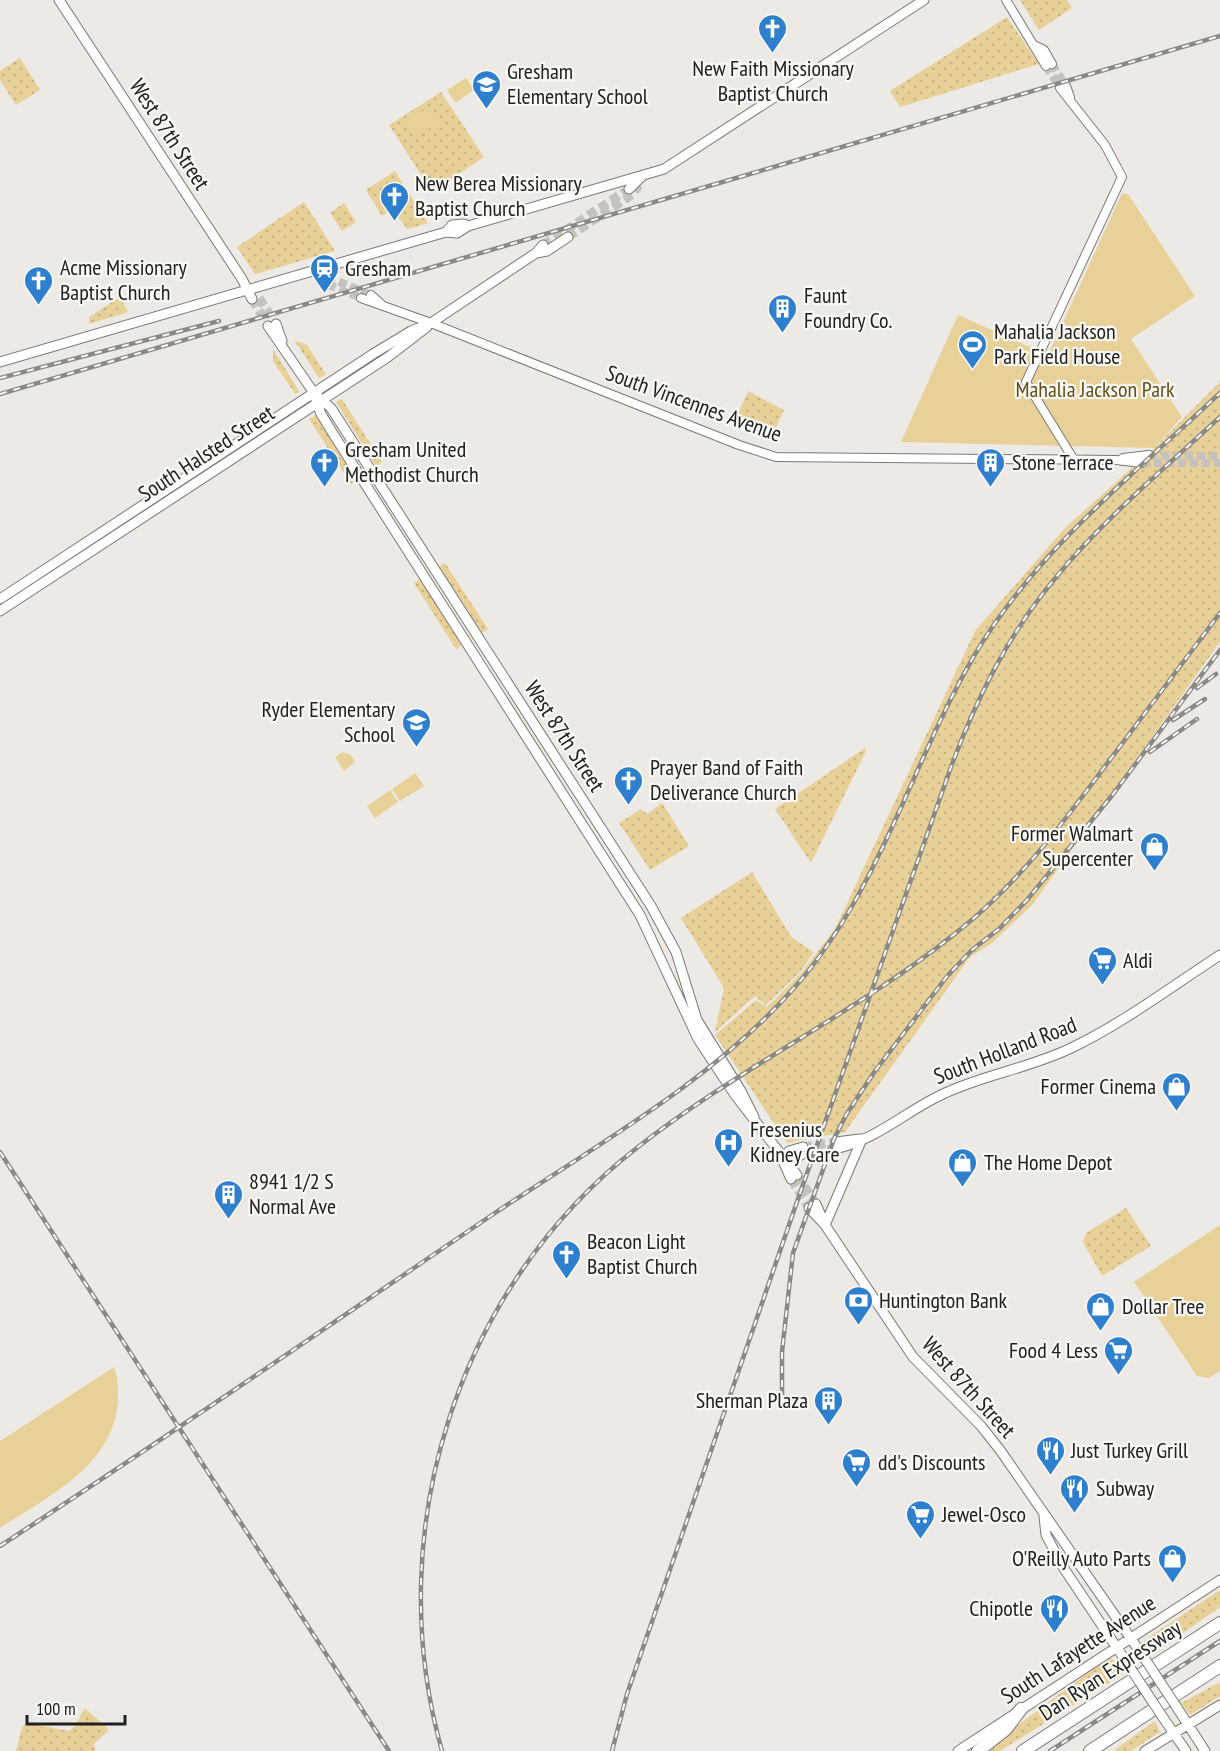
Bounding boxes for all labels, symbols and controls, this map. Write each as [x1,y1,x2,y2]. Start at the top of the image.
church icon: New Faith Missionary Baptist Church [757,13,789,55]
place label: New Faith Missionary Baptist Church [692,54,855,107]
place label: Gresham Elementary School [507,57,649,110]
school or university icon: Gresham Elementary School [470,68,502,110]
street label: West 87th Street [124,73,216,195]
place label: New Berea Missionary Baptist Church [415,169,582,222]
church icon: New Berea Missionary Baptist Church [378,180,410,222]
station icon: Gresham [308,252,340,294]
place label: Acme Missionary Baptist Church [60,253,187,306]
place label: Gresham [345,254,411,282]
church icon: Acme Missionary Baptist Church [23,264,55,306]
place label: Faunt Foundry Co. [804,281,893,334]
building icon: Faunt Foundry Co. [767,292,799,334]
place label: Mahalia Jackson Park Field House [994,317,1120,370]
sports icon: Mahalia Jackson Park Field House [957,328,989,370]
street label: South Vincennes Avenue [602,358,786,448]
park label: Mahalia Jackson Park [1015,375,1175,403]
street label: South Halsted Street [133,399,279,507]
place label: Gresham United Methodist Church [345,435,479,488]
church icon: Gresham United Methodist Church [308,446,340,488]
building icon: Stone Terrace [975,446,1007,488]
place label: Stone Terrace [1012,448,1114,476]
street label: West 87th Street [519,675,611,797]
place label: Ryder Elementary School [262,695,396,748]
school or university icon: Ryder Elementary School [400,706,432,748]
place label: Prayer Band of Faith Deliverance Church [650,753,803,806]
church icon: Prayer Band of Faith Deliverance Church [613,764,645,806]
place label: Former Walmart Supercenter [1011,819,1133,872]
shop icon: Former Walmart Supercenter [1138,830,1170,872]
supermarket icon: Aldi [1086,944,1118,986]
place label: Aldi [1123,946,1153,974]
street label: South Holland Road [930,1010,1080,1090]
shop icon: Former Cinema [1161,1070,1193,1112]
place label: Former Cinema [1041,1072,1156,1100]
place label: Fresenius Kidney Care [750,1115,840,1168]
hospital icon: Fresenius Kidney Care [713,1126,745,1168]
shop icon: The Home Depot [947,1146,979,1188]
place label: The Home Depot [984,1148,1112,1176]
place label: 8941 1/2 S Normal Ave [249,1167,336,1220]
building icon: 8941 1/2 S Normal Ave [212,1178,244,1220]
place label: Beacon Light Baptist Church [587,1227,698,1280]
church icon: Beacon Light Baptist Church [550,1238,582,1280]
bank icon: Huntington Bank [842,1284,874,1326]
place label: Huntington Bank [879,1286,1008,1314]
shop icon: Dollar Tree [1085,1290,1117,1332]
place label: Dollar Tree [1122,1292,1204,1320]
street label: West 87th Street [916,1331,1022,1443]
supermarket icon: Food 4 Less [1103,1334,1135,1376]
place label: Food 4 Less [1009,1336,1098,1364]
building icon: Sherman Plaza [813,1384,845,1426]
place label: Sherman Plaza [696,1386,808,1414]
restaurant icon: Just Turkey Grill [1034,1434,1066,1476]
place label: Just Turkey Grill [1070,1436,1189,1464]
supermarket icon: dd's Discounts [841,1446,873,1488]
place label: dd's Discounts [878,1448,985,1476]
restaurant icon: Subway [1059,1472,1091,1514]
place label: Subway [1096,1474,1155,1502]
supermarket icon: Jewel-Osco [905,1498,937,1540]
place label: Jewel-Osco [941,1500,1026,1528]
shop icon: O'Reilly Auto Parts [1156,1542,1188,1584]
place label: O'Reilly Auto Parts [1012,1544,1151,1572]
street label: South Lafayette Avenue [995,1589,1161,1709]
restaurant icon: Chipotle [1038,1592,1070,1634]
place label: Chipotle [969,1594,1033,1622]
street label: Dan Ryan Expressway [1034,1613,1187,1726]
scale bar [27,1688,124,1726]
text: 100 m [36,1697,76,1720]

